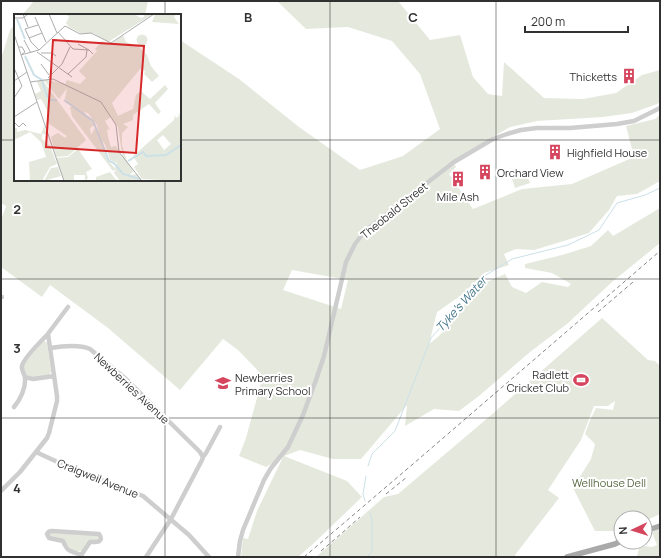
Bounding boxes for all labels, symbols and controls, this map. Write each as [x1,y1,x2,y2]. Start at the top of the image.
text: B [244,8,252,26]
text: C [408,8,418,26]
scale bar [525,8,628,34]
text: 200 m [531,13,565,30]
inset map [14,14,181,181]
building icon: Thicketts [620,67,638,85]
place label: Thicketts [570,69,617,84]
building icon: Highfield House [546,143,564,161]
place label: Highfield House [567,145,648,160]
building icon: Orchard View [476,163,494,181]
place label: Orchard View [497,165,564,180]
building icon: Mile Ash [449,170,467,188]
street label: Theobald Street [357,178,431,242]
place label: Mile Ash [437,189,479,204]
text: 2 [13,200,21,218]
water label: Tyke's Water [432,271,492,335]
text: 3 [13,339,21,357]
street label: Newberries Avenue [91,349,173,427]
place label: Radlett Cricket Club [507,367,569,395]
place label: Newberries Primary School [235,370,311,398]
sports icon: Radlett Cricket Club [572,371,590,389]
school or university icon: Newberries Primary School [214,374,232,392]
street label: Craigweil Avenue [55,455,141,501]
park label: Wellhouse Dell [572,475,646,490]
text: 4 [13,479,21,497]
north arrow [613,510,653,550]
text: N [615,526,630,535]

